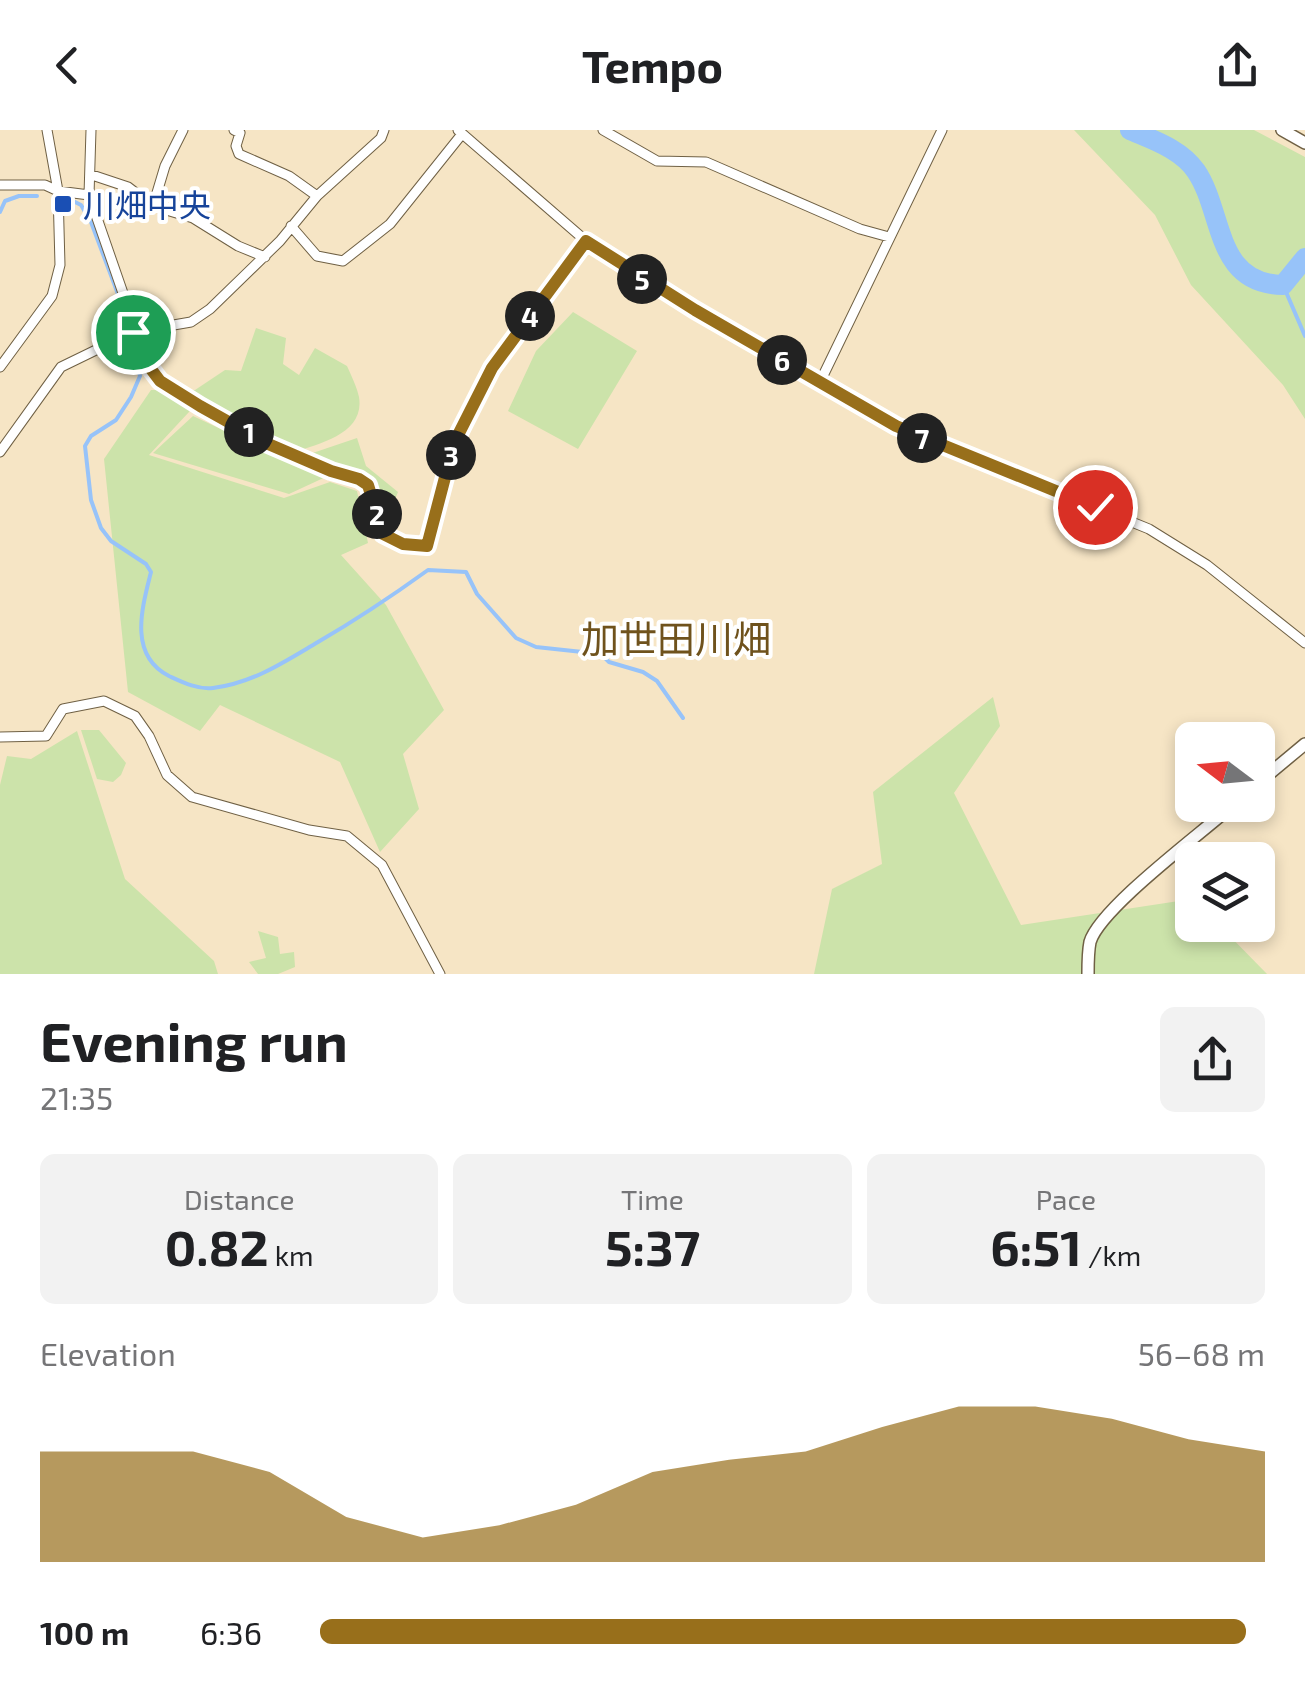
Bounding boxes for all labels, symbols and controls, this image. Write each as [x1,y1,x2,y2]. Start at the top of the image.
icon: back [40,38,95,93]
text: Tempo [582,38,723,92]
icon: share [1210,38,1265,93]
place label: 川畑中央 [83,185,211,223]
marker: 川畑中央 [52,193,74,215]
pin: 5 [617,254,667,304]
text: 5 [634,262,650,296]
pin [91,290,176,375]
pin: 4 [505,291,555,341]
text: 4 [521,299,539,333]
icon: arrive [106,305,161,360]
pin: 6 [757,335,807,385]
text: 6 [774,343,790,377]
pin: 1 [224,407,274,457]
pin: 7 [897,413,947,463]
text: 1 [243,415,255,449]
text: 7 [915,421,929,455]
pin: 3 [426,430,476,480]
text: 3 [443,438,459,472]
pin [1053,465,1138,550]
icon: check [1068,480,1123,535]
pin: 2 [352,489,402,539]
text: 2 [369,497,385,531]
district label: 加世田川畑 [581,615,771,661]
north arrow [1175,722,1275,822]
map controls [1175,722,1275,942]
button: layers [1175,842,1275,942]
text: Evening run [40,1007,348,1073]
button: share [1160,1007,1265,1112]
text: 21:35 [40,1078,113,1116]
text: Distance [184,1182,294,1216]
text: Time [621,1182,684,1216]
text: Pace [1036,1182,1096,1216]
text: 0.82 [165,1216,269,1276]
text: 5:37 [605,1216,700,1276]
text: 6:51 [990,1216,1082,1276]
text: km [269,1238,314,1272]
text: /km [1082,1238,1141,1272]
text: Elevation [40,1334,176,1372]
text: 56–68 m [1138,1334,1265,1372]
text: 100 m [40,1613,129,1651]
text: 6:36 [200,1613,262,1651]

